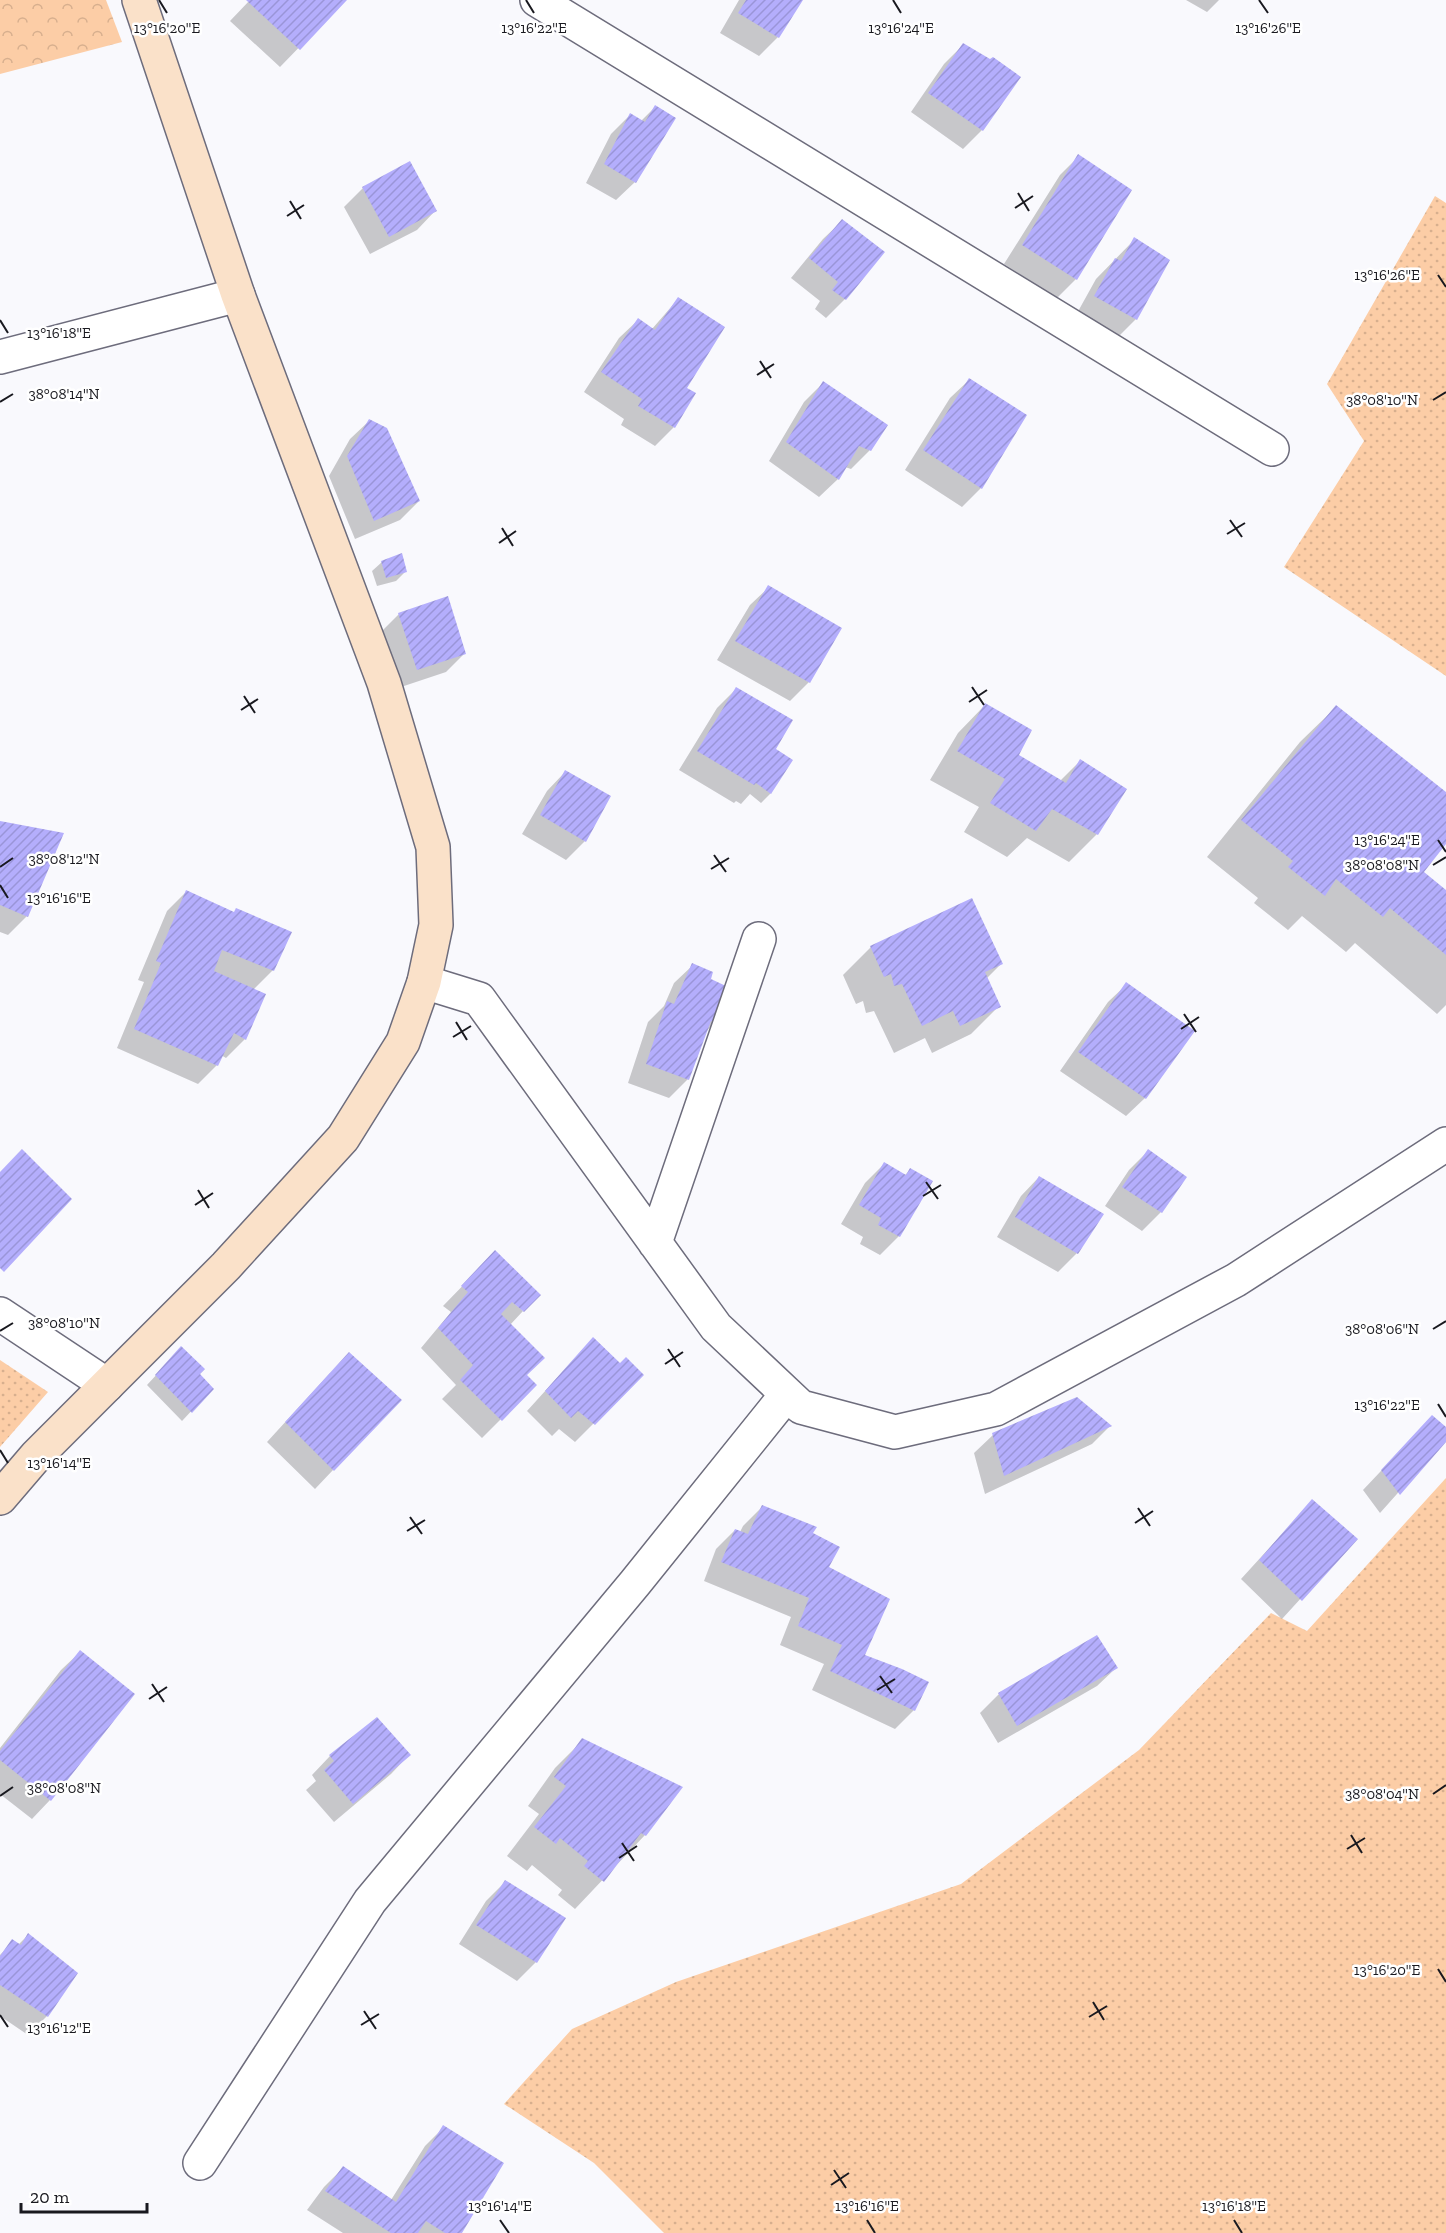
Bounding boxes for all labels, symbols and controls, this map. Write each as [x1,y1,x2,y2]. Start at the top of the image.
text: 13°16'20"E [134,19,200,37]
text: 13°16'22"E [501,19,567,37]
text: 13°16'24"E [868,19,934,37]
text: 13°16'26"E [1235,19,1301,37]
text: 13°16'26"E [1354,266,1420,284]
text: 13°16'18"E [27,324,91,342]
text: 38°08'14"N [28,385,100,403]
text: 38°08'10"N [1346,391,1418,409]
text: 13°16'24"E [1354,831,1420,849]
text: 38°08'12"N [28,850,100,868]
text: 38°08'08"N [1345,856,1419,874]
text: 13°16'16"E [27,889,91,907]
text: 38°08'10"N [28,1314,100,1332]
text: 38°08'06"N [1345,1320,1419,1338]
text: 13°16'22"E [1354,1396,1420,1414]
text: 13°16'14"E [27,1454,91,1472]
text: 38°08'08"N [27,1779,101,1797]
text: 38°08'04"N [1345,1785,1419,1803]
text: 13°16'20"E [1354,1961,1420,1979]
text: 13°16'12"E [27,2019,91,2037]
scale bar [21,2176,147,2214]
text: 20 m [30,2186,70,2208]
text: 13°16'14"E [468,2197,532,2215]
text: 13°16'16"E [835,2197,899,2215]
text: 13°16'18"E [1202,2197,1266,2215]

